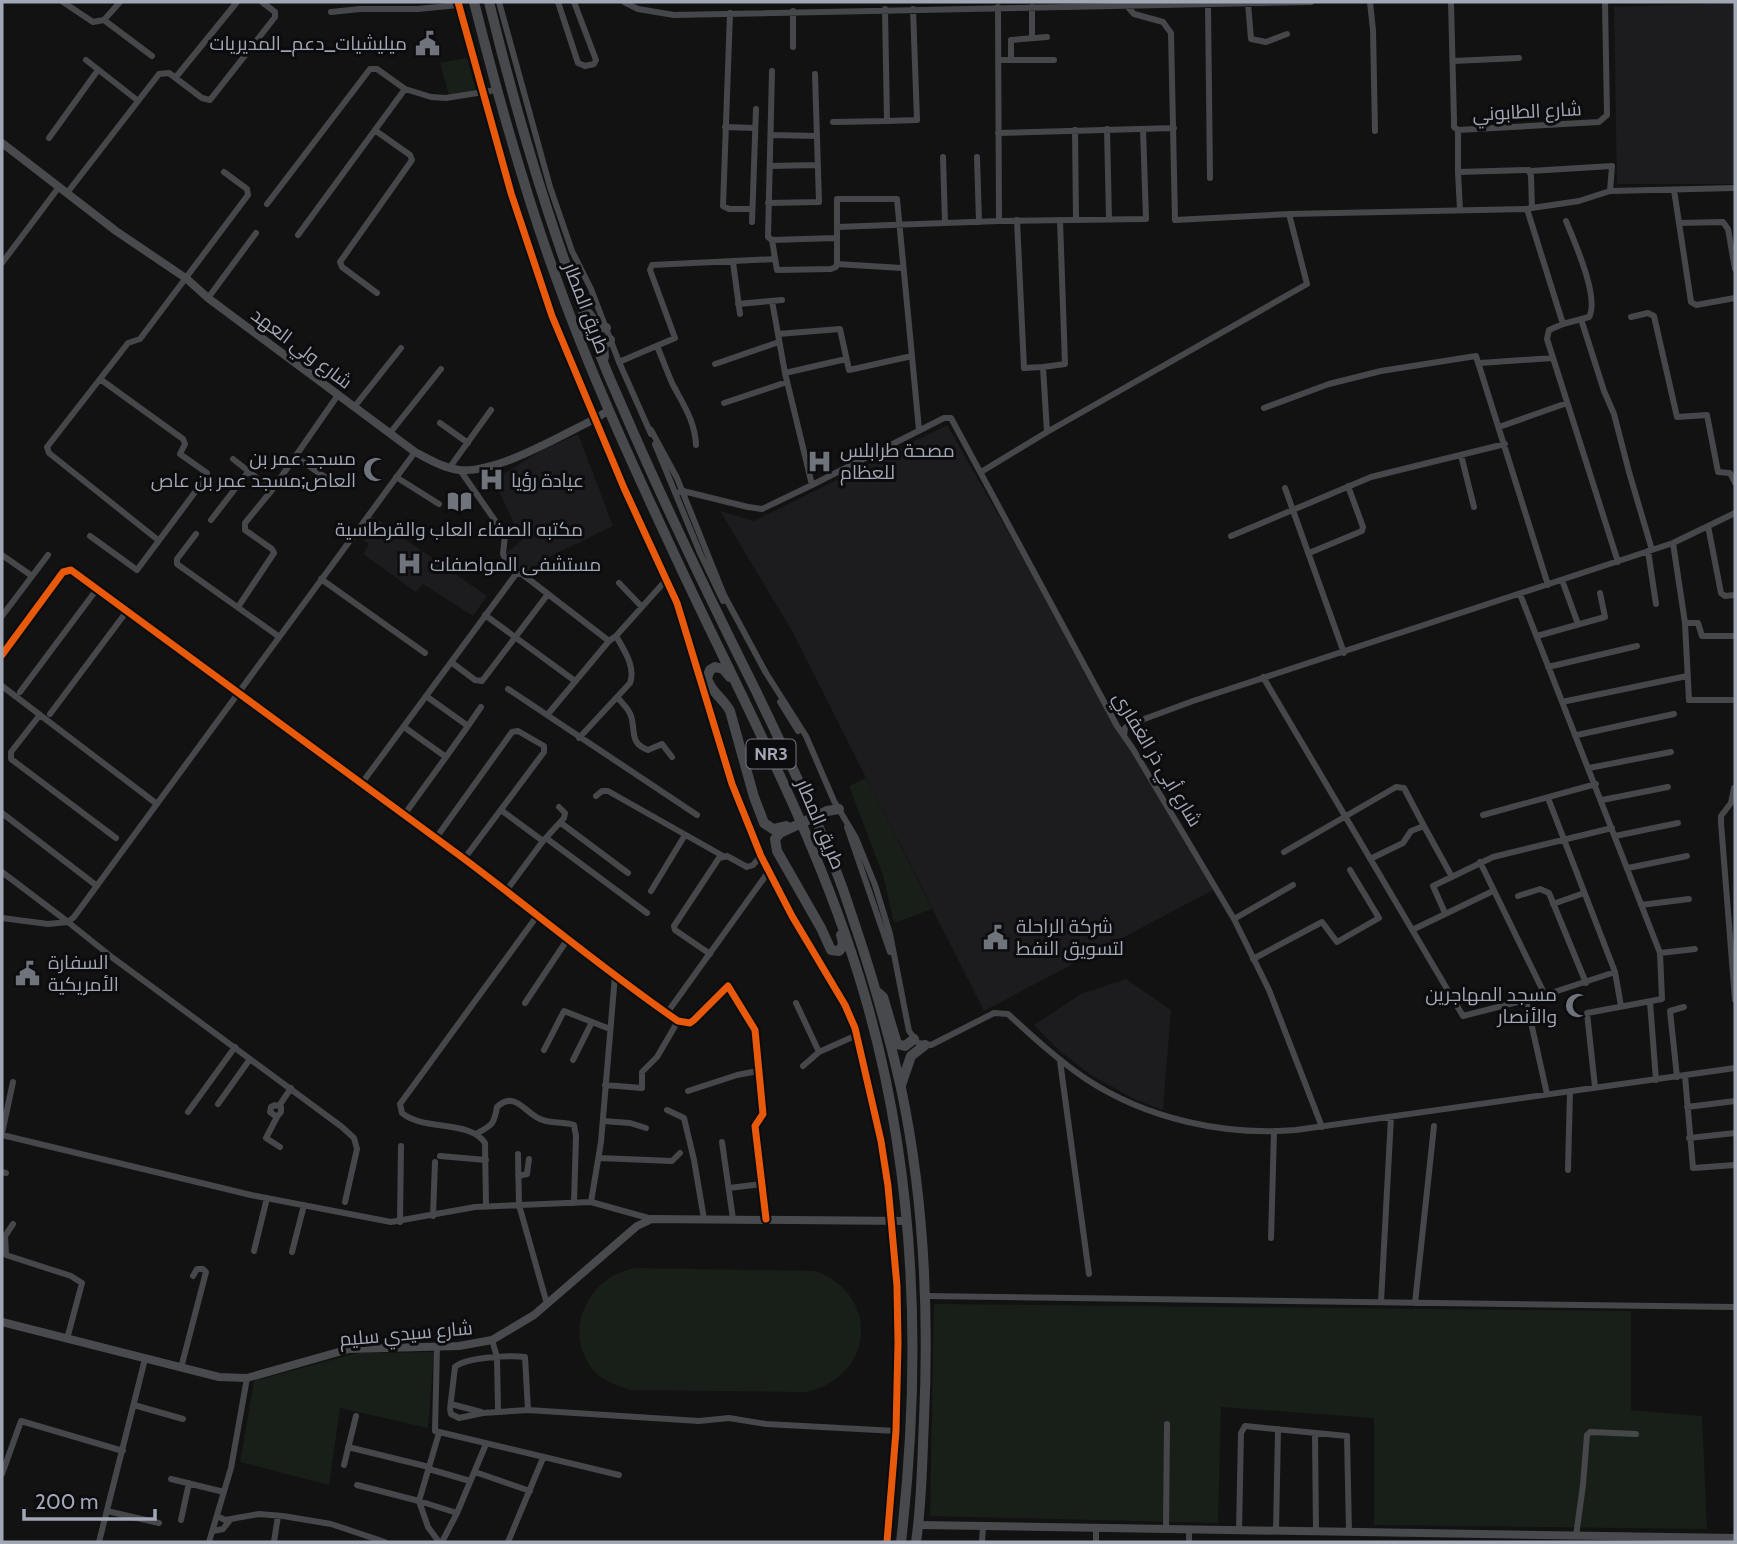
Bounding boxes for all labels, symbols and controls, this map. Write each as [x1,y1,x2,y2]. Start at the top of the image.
public building icon: ميليشيات_دعم_المديريات [413,29,441,57]
place label: ميليشيات_دعم_المديريات [209,32,407,57]
street label: شارع الطابوني [1472,97,1582,129]
street label: طريق المطار [557,258,614,357]
street label: شارع ولي العهد [245,303,357,396]
place label: مصحة طرابلس للعظام [840,439,955,486]
place label: مسجد عمر بن العاص;مسجد عمر بن عاص [151,447,356,492]
hospital icon: مصحة طرابلس للعظام [806,447,834,475]
mosque icon: مسجد عمر بن العاص;مسجد عمر بن عاص [362,455,390,483]
hospital icon: عيادة رؤيا [477,466,505,494]
place label: عيادة رؤيا [511,469,584,492]
library icon: مكتبه الصفاء العاب والقرطاسية [445,487,473,515]
place label: مكتبه الصفاء العاب والقرطاسية [335,518,583,541]
hospital icon: مستشفى المواصفات [396,550,424,578]
place label: مستشفى المواصفات [430,553,601,576]
street label: شارع أبي ذر الغفاري [1106,688,1207,832]
road number: NR3 [746,740,796,768]
street label: طريق المطار [790,775,850,873]
place label: شركة الراحلة لتسويق النفط [1016,915,1124,961]
public building icon: شركة الراحلة لتسويق النفط [982,923,1010,951]
place label: السفارة الأمريكية [48,951,119,996]
public building icon: السفارة الأمريكية [14,959,42,987]
place label: مسجد المهاجرين والأنصار [1425,983,1557,1028]
mosque icon: مسجد المهاجرين والأنصار [1563,991,1591,1019]
street label: شارع سيدي سليم [339,1316,474,1354]
scale bar [24,1478,156,1522]
text: 200 m [35,1489,98,1514]

